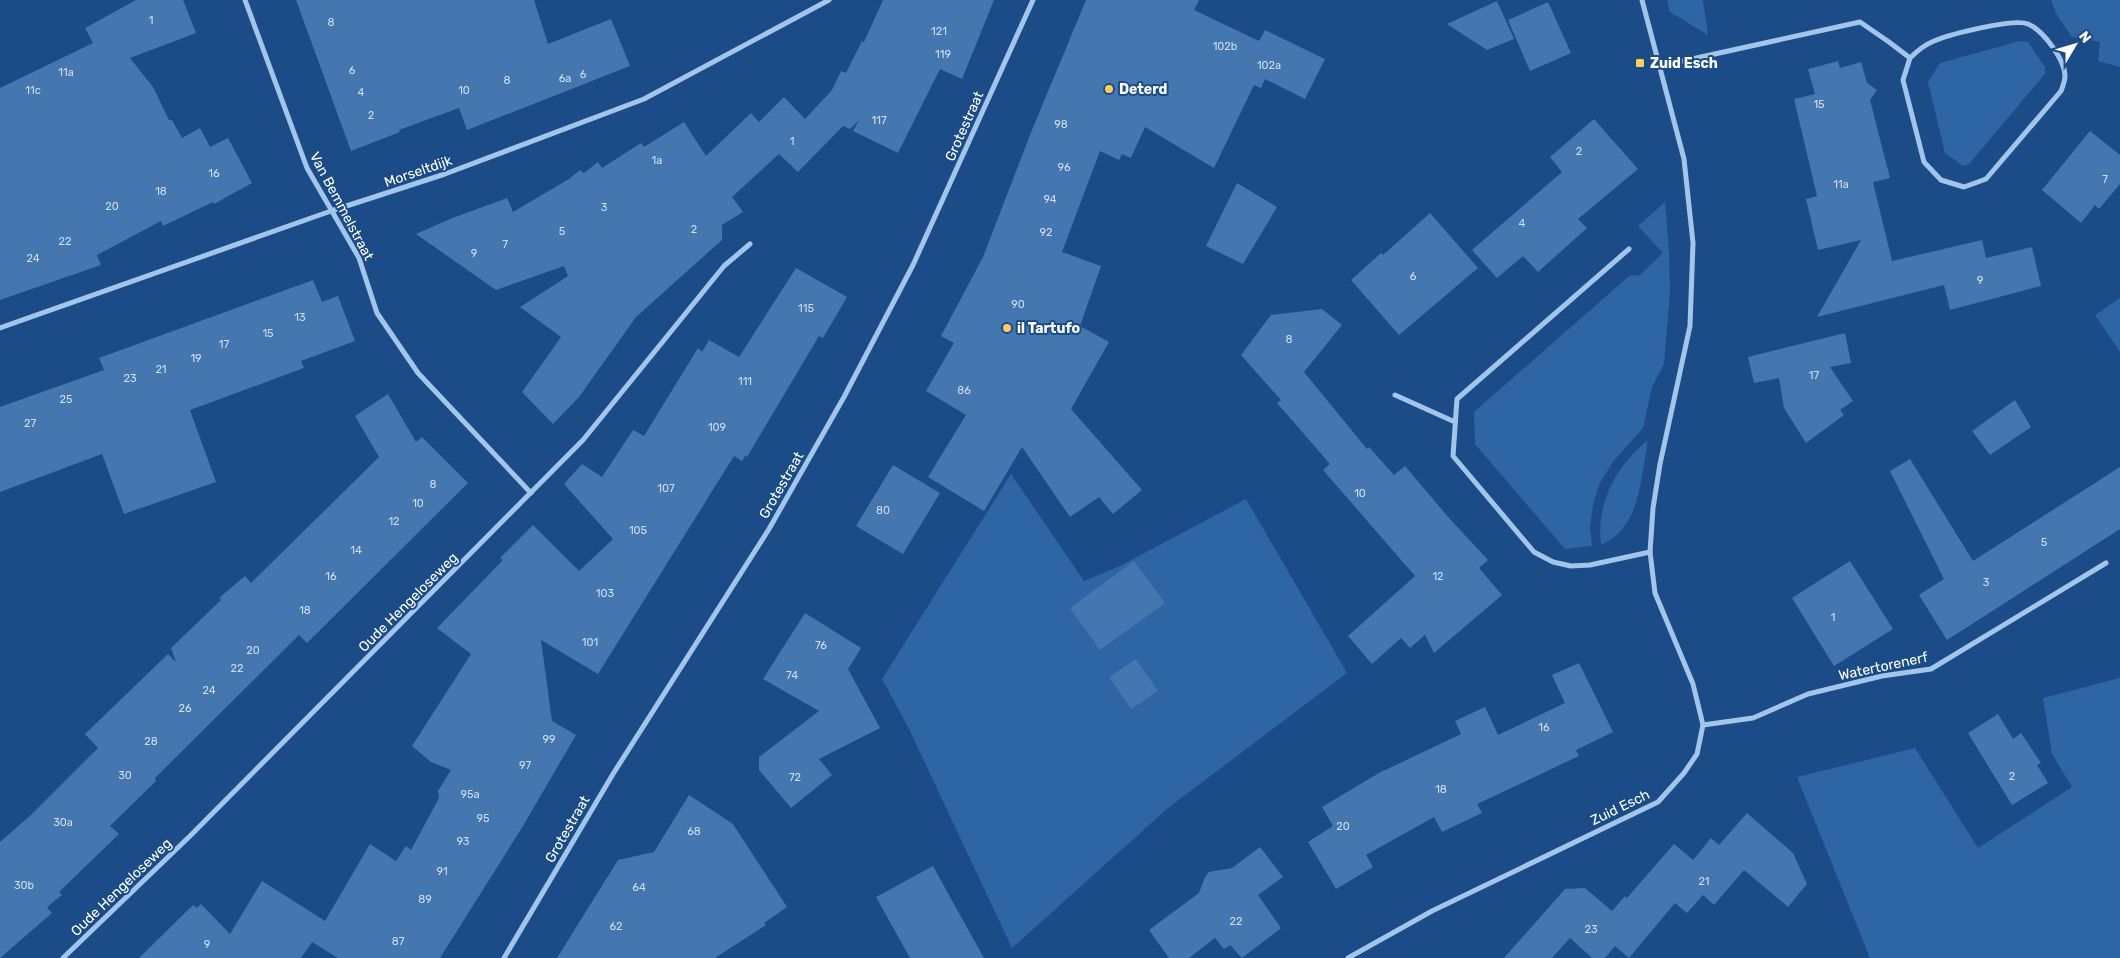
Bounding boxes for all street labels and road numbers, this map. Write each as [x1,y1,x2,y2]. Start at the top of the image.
street label: Grotestraat [942,88,988,164]
street label: Van Bemmelstraat [306,149,377,264]
street label: Morseltdijk [382,152,455,191]
street label: Grotestraat [755,448,808,522]
street label: Oude Hengeloseweg [355,549,462,656]
street label: Watertorenerf [1837,649,1930,684]
street label: Zuid Esch [1588,786,1653,829]
street label: Grotestraat [541,792,594,866]
street label: Oude Hengeloseweg [67,835,175,940]

